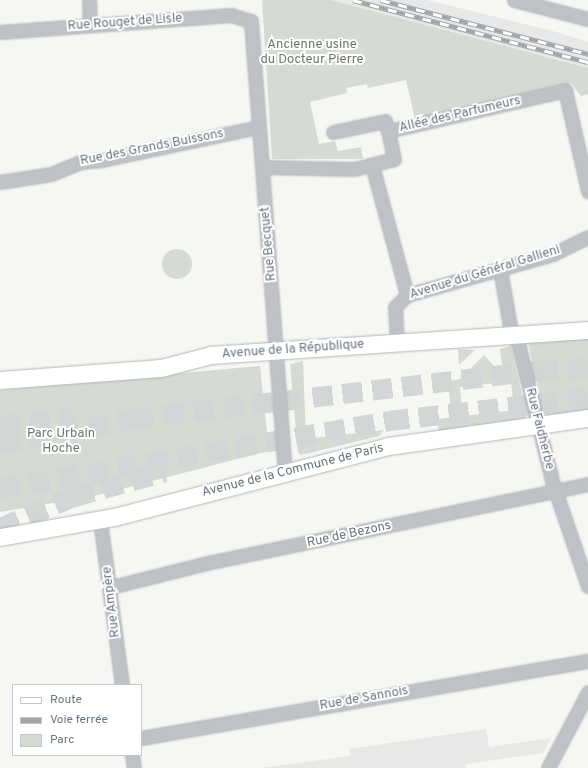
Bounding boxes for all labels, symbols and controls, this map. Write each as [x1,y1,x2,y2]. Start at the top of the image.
street label: Rue Rouget de Lisle [67,11,183,35]
park label: Ancienne usine du Docteur Pierre [261,38,363,69]
street label: Allée des Parfumeurs [398,93,522,137]
street label: Rue des Grands Buissons [79,126,225,170]
street label: Rue Becquet [258,206,280,282]
street label: Avenue du Général Gallieni [408,243,562,303]
street label: Avenue de la République [221,337,365,363]
street label: Rue Faidherbe [521,387,557,471]
park label: Parc Urbain Hoche [27,427,95,458]
street label: Avenue de la Commune de Paris [201,441,385,501]
street label: Rue de Bezons [305,518,393,552]
street label: Rue Ampère [100,565,124,639]
legend [12,684,142,756]
street label: Rue de Sannois [319,684,409,714]
text: Route [50,692,82,708]
text: Voie ferrée [50,712,108,728]
text: Parc [50,732,74,748]

